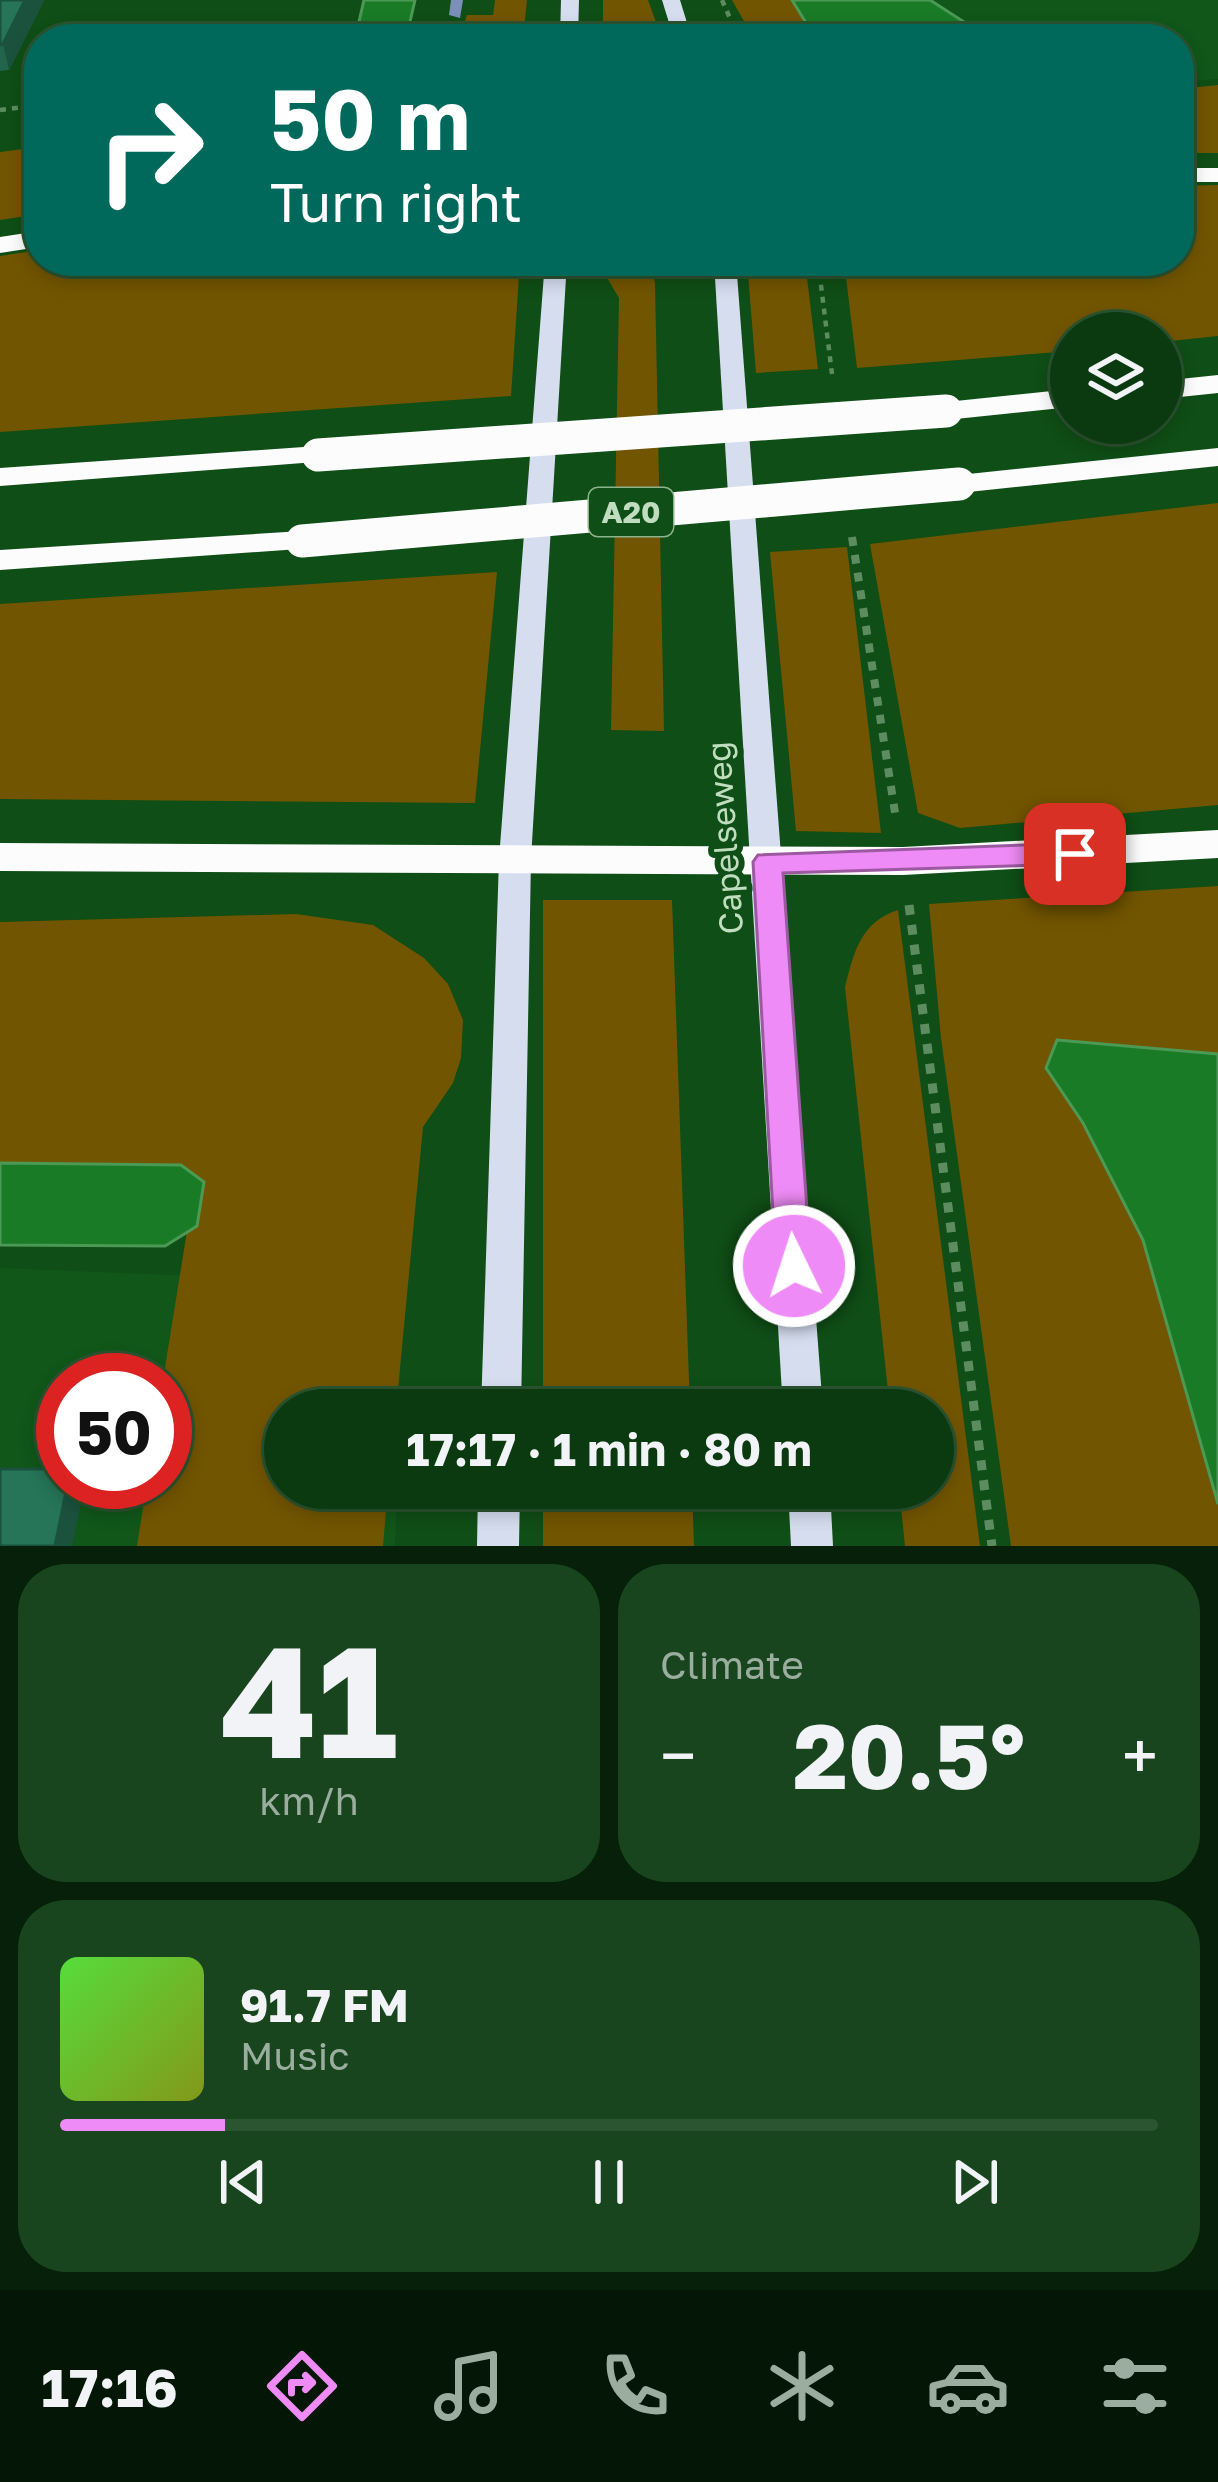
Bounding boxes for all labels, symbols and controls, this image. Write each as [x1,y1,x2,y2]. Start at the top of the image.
text: 50 m [270,68,470,168]
icon: right [72,72,228,228]
text: Turn right [270,169,522,234]
map controls [1050,312,1182,444]
button: layers [1050,312,1182,444]
road number: A20 [589,488,673,536]
street label: Capelseweg [698,740,750,936]
pin [1024,803,1126,905]
icon: arrive [1042,821,1108,887]
position arrow [731,1203,857,1329]
speed limit sign: 50 [36,1353,192,1509]
text: 17:17 · 1 min · 80 m [406,1422,812,1476]
text: 41 [220,1605,398,1792]
text: Climate [660,1641,804,1688]
text: 20.5° [793,1701,1025,1809]
text: − [660,1715,696,1795]
text: + [1122,1715,1158,1795]
text: km/h [259,1777,359,1824]
text: 91.7 FM [240,1978,409,2032]
text: Music [240,2032,350,2079]
icon: previous [210,2149,276,2215]
icon: pause [576,2149,642,2215]
icon: next [942,2149,1008,2215]
icon: directions [260,2344,344,2428]
icon: music [427,2344,511,2428]
icon: phone [593,2344,677,2428]
icon: climate [760,2344,844,2428]
icon: car [926,2344,1010,2428]
icon: filters [1093,2344,1177,2428]
text: 17:16 [41,2354,178,2419]

